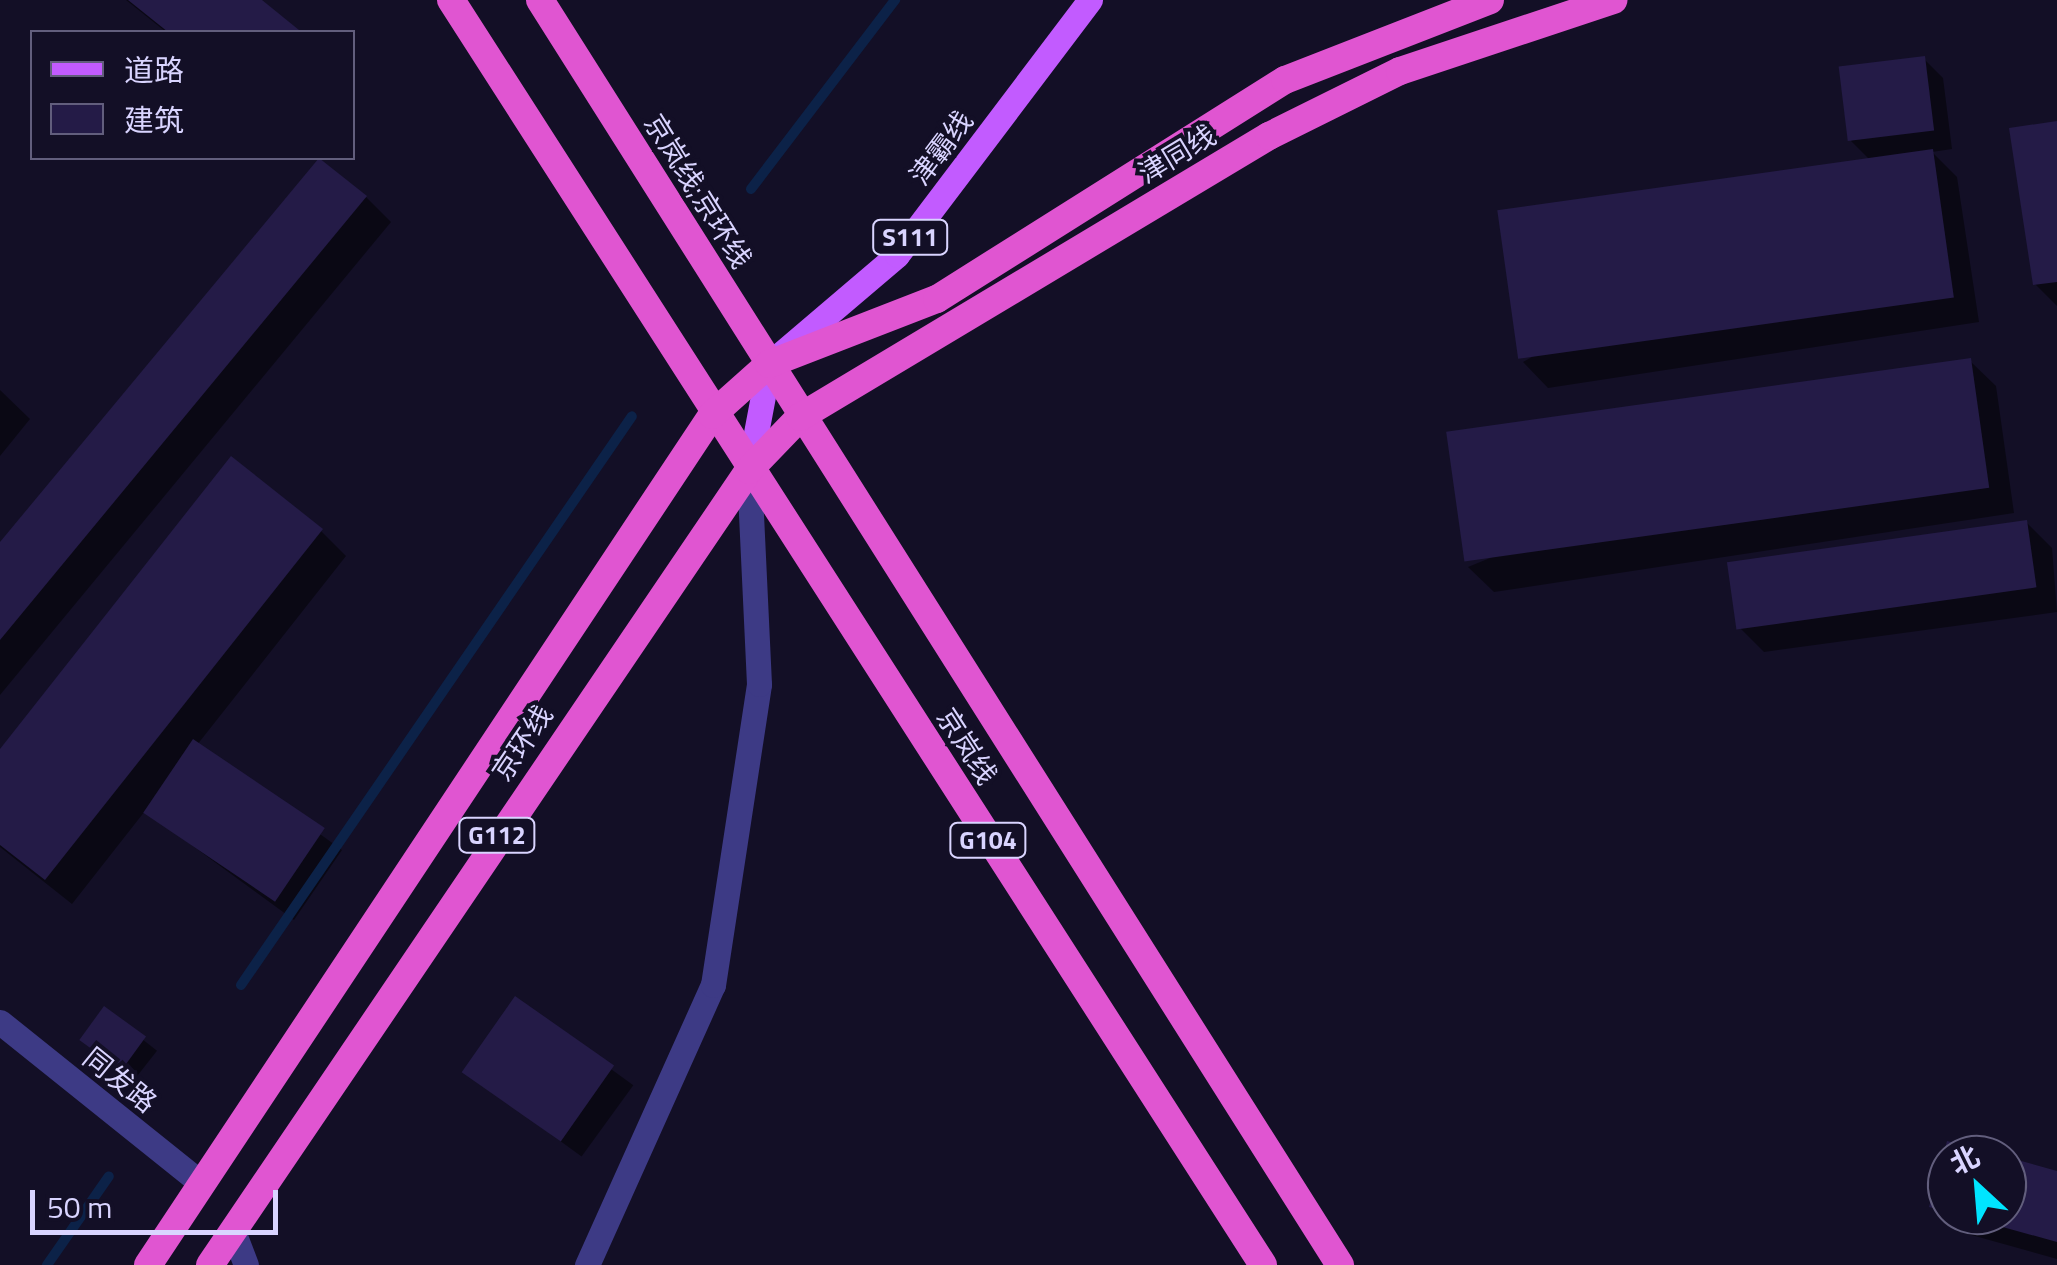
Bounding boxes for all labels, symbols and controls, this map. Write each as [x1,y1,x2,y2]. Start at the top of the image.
legend [30,30,355,160]
text: 道路 [124,47,184,93]
text: 建筑 [124,97,184,143]
street label: 津霸线 [902,104,980,192]
street label: 京岚线;京环线 [637,108,759,274]
street label: 津同线 [1132,118,1222,190]
road number: S111 [870,217,950,257]
street label: 京环线 [485,699,559,787]
street label: 京岚线 [930,702,1004,790]
road number: G112 [457,815,537,855]
road number: G104 [948,820,1028,860]
street label: 同发路 [77,1041,163,1119]
text: 北 [1942,1134,1987,1185]
north arrow [1927,1135,2027,1235]
scale bar [35,1170,282,1232]
text: 50 m [47,1184,112,1230]

